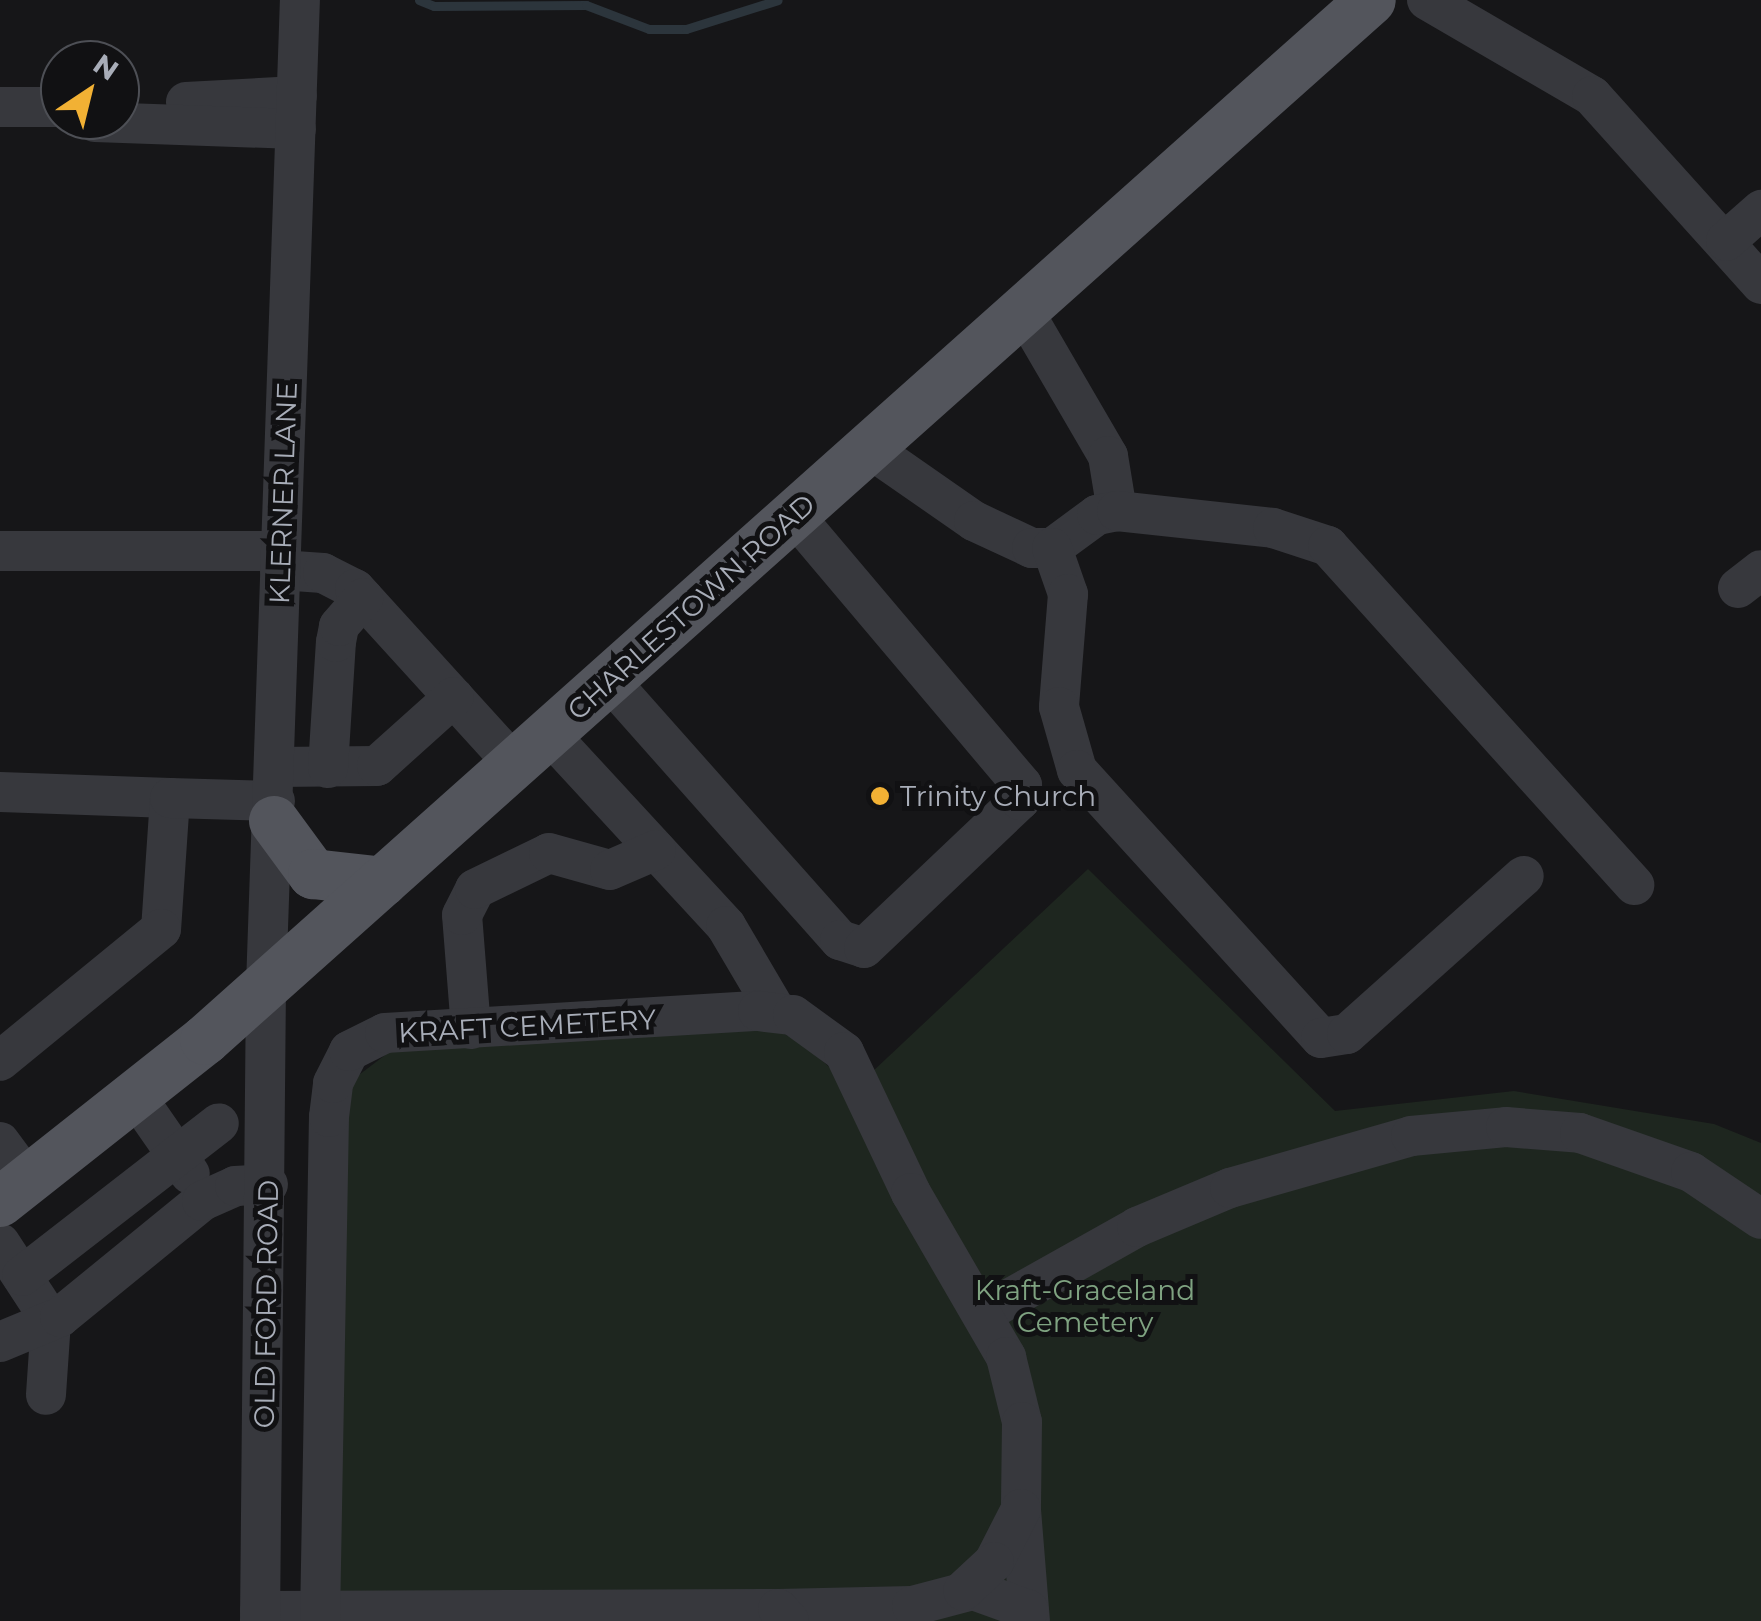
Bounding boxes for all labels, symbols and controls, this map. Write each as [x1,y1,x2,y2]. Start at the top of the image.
north arrow [40,40,140,140]
text: N [87,47,125,87]
street label: KLERNER LANE [262,381,304,605]
street label: CHARLESTOWN ROAD [560,487,822,727]
place label: Trinity Church [900,779,1096,813]
marker: Trinity Church [869,785,891,807]
street label: KRAFT CEMETERY [397,1002,657,1050]
street label: OLD FORD ROAD [247,1179,285,1429]
park label: Kraft-Graceland Cemetery [975,1273,1195,1339]

